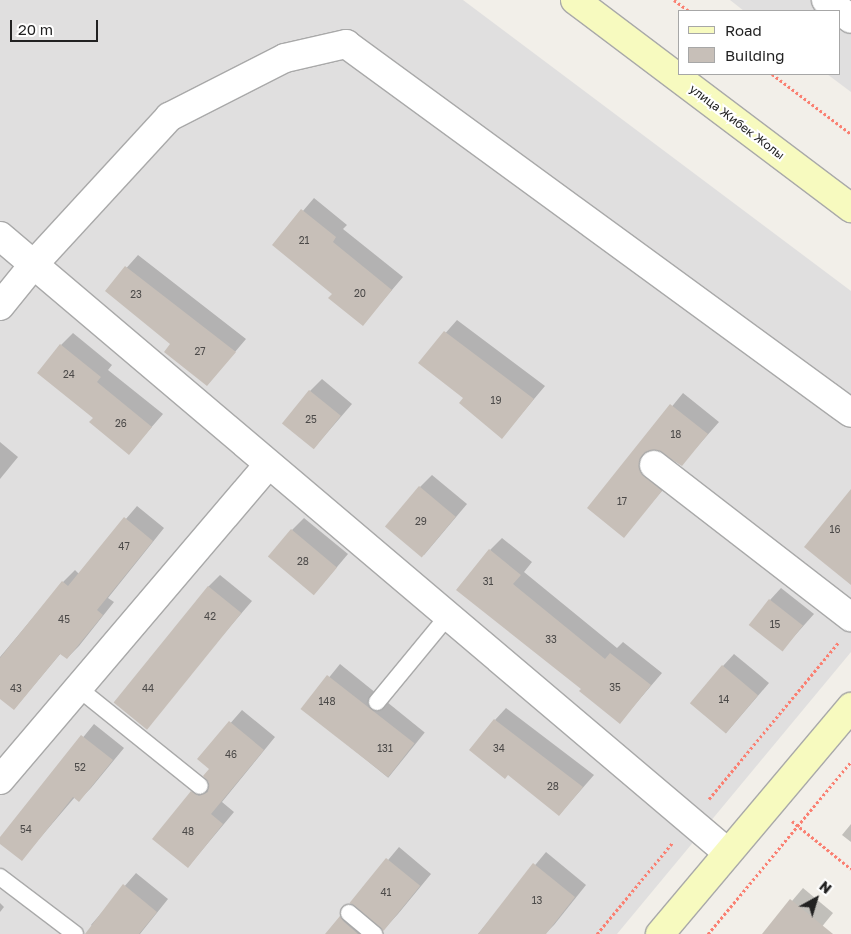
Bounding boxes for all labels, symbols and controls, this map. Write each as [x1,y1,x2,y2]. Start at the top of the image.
scale bar [12,10,100,42]
legend [678,10,841,75]
text: 20 m [18,20,53,38]
text: Road [725,21,762,39]
text: Building [725,46,785,64]
street label: улица Жибек Жолы [687,82,787,162]
house number: 21 [299,235,309,247]
house number: 20 [354,288,366,300]
house number: 23 [130,289,142,301]
house number: 27 [194,346,206,358]
house number: 24 [63,369,75,381]
house number: 19 [491,395,501,407]
house number: 25 [305,414,317,426]
house number: 26 [115,418,127,430]
house number: 18 [671,429,681,441]
house number: 17 [617,496,627,508]
house number: 29 [415,516,427,528]
house number: 16 [830,524,840,536]
house number: 47 [118,541,130,553]
house number: 28 [297,556,309,568]
house number: 31 [483,576,493,588]
house number: 42 [204,611,216,623]
house number: 45 [58,614,70,626]
house number: 15 [770,619,780,631]
house number: 33 [545,634,557,646]
house number: 35 [609,682,621,694]
house number: 43 [10,683,22,695]
house number: 44 [142,683,154,695]
house number: 14 [719,694,729,706]
house number: 148 [318,696,336,708]
house number: 131 [377,743,393,755]
house number: 34 [493,743,505,755]
house number: 46 [225,749,237,761]
house number: 52 [74,762,86,774]
house number: 28 [547,781,559,793]
house number: 54 [20,824,32,836]
house number: 48 [182,826,194,838]
north arrow [791,874,841,924]
text: N [816,877,835,897]
house number: 41 [381,887,391,899]
house number: 13 [532,895,542,907]

